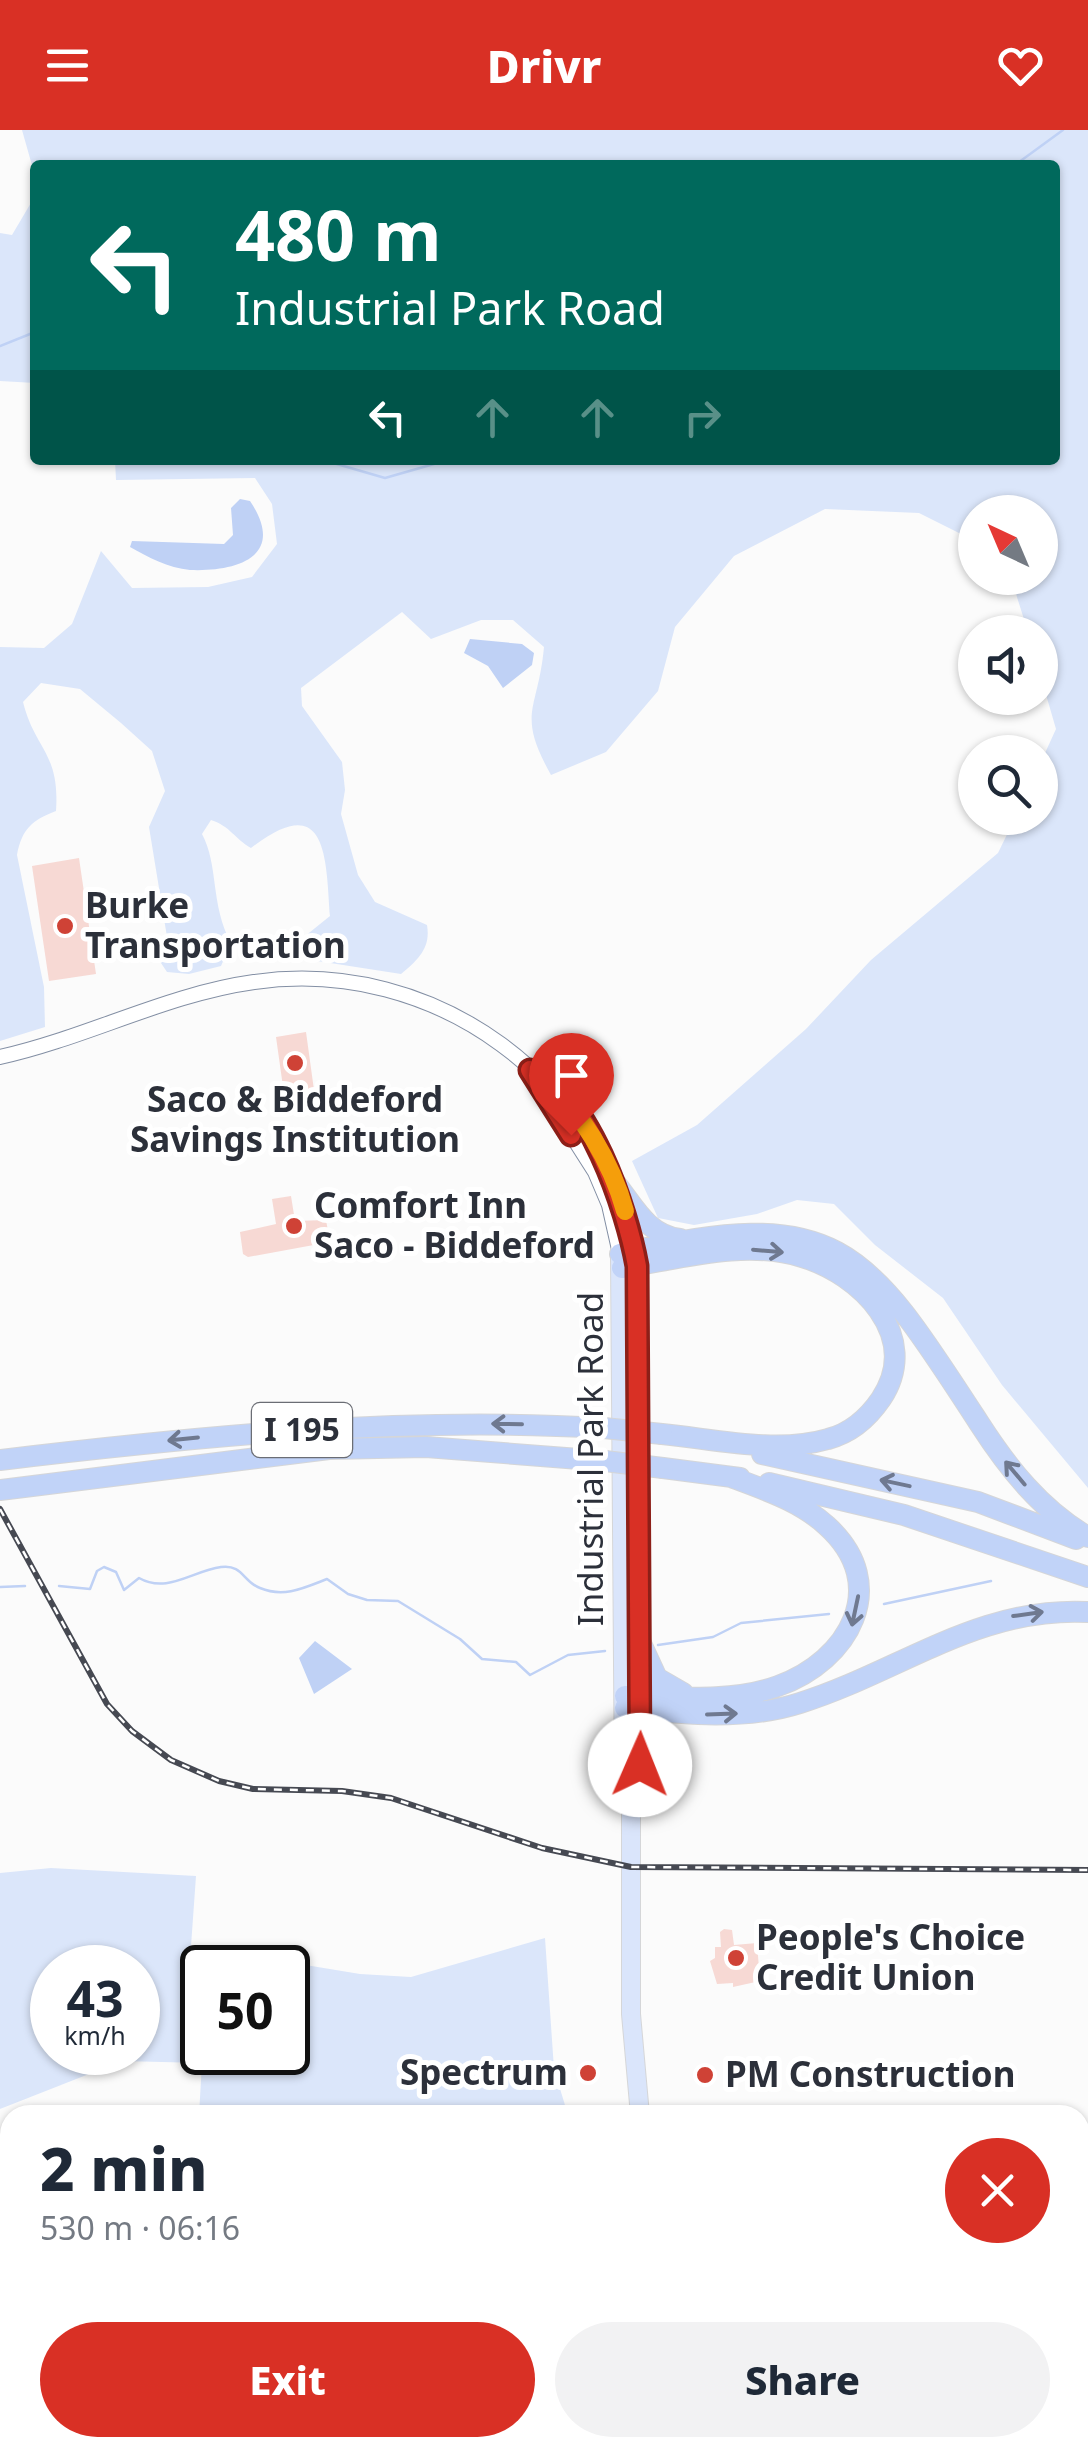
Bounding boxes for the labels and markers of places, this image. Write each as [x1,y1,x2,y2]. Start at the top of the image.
place label: Burke Transportation [85,881,346,968]
marker: Burke Transportation [54,915,76,937]
pin [529,1033,614,1136]
marker: Saco & Biddeford Savings Institution [284,1052,306,1074]
place label: Saco & Biddeford Savings Institution [130,1075,460,1162]
place label: Comfort Inn Saco - Biddeford [314,1181,595,1268]
marker: Comfort Inn Saco - Biddeford [283,1215,305,1237]
place label: People's Choice Credit Union [756,1913,1025,2000]
marker: People's Choice Credit Union [725,1947,747,1969]
place label: Spectrum [400,2048,568,2095]
place label: PM Construction [725,2050,1015,2097]
marker: Spectrum [577,2062,599,2084]
marker: PM Construction [694,2064,716,2086]

